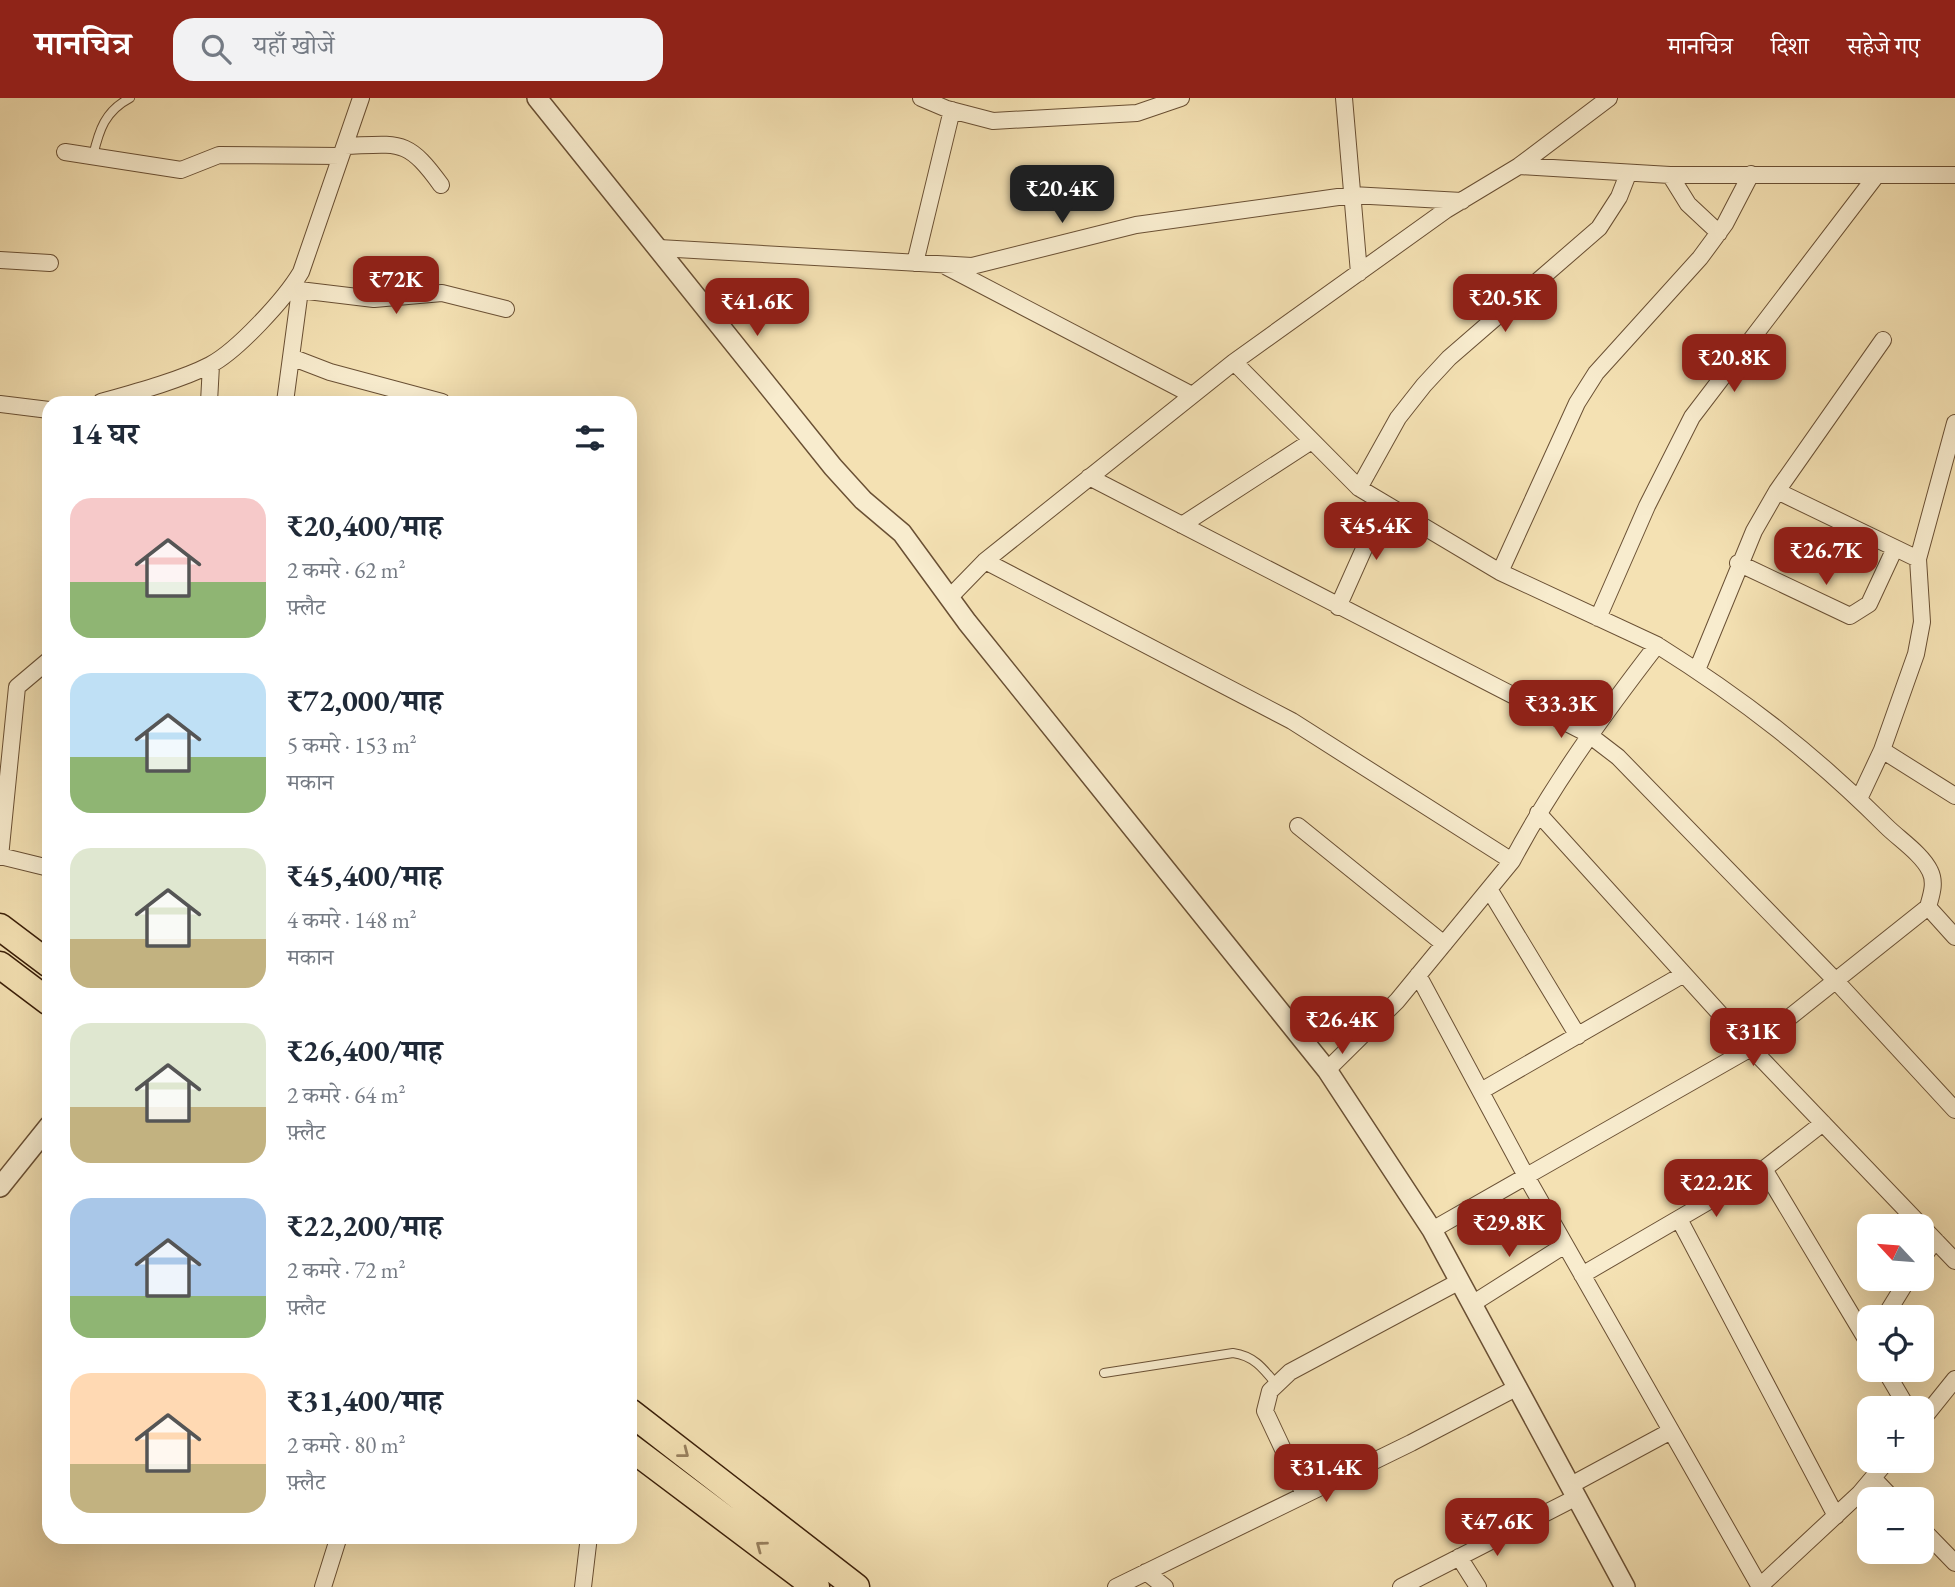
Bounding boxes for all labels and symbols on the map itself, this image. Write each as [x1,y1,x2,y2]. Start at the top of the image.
pin: ₹20.4K [1005,166,1119,225]
pin: ₹72K [355,256,437,316]
pin: ₹20.5K [1448,274,1562,334]
pin: ₹41.6K [700,278,814,338]
pin: ₹20.8K [1677,334,1791,394]
pin: ₹45.4K [1319,503,1433,562]
pin: ₹26.7K [1769,528,1883,587]
pin: ₹33.3K [1504,680,1618,740]
pin: ₹26.4K [1285,996,1399,1056]
pin: ₹31K [1712,1009,1794,1068]
pin: ₹22.2K [1659,1160,1773,1219]
pin: ₹29.8K [1452,1200,1566,1259]
north arrow [1857,1214,1934,1292]
pin: ₹31.4K [1269,1444,1383,1504]
one-way arrow [676,1445,689,1458]
pin: ₹47.6K [1440,1498,1554,1558]
one-way arrow [756,1542,769,1554]

